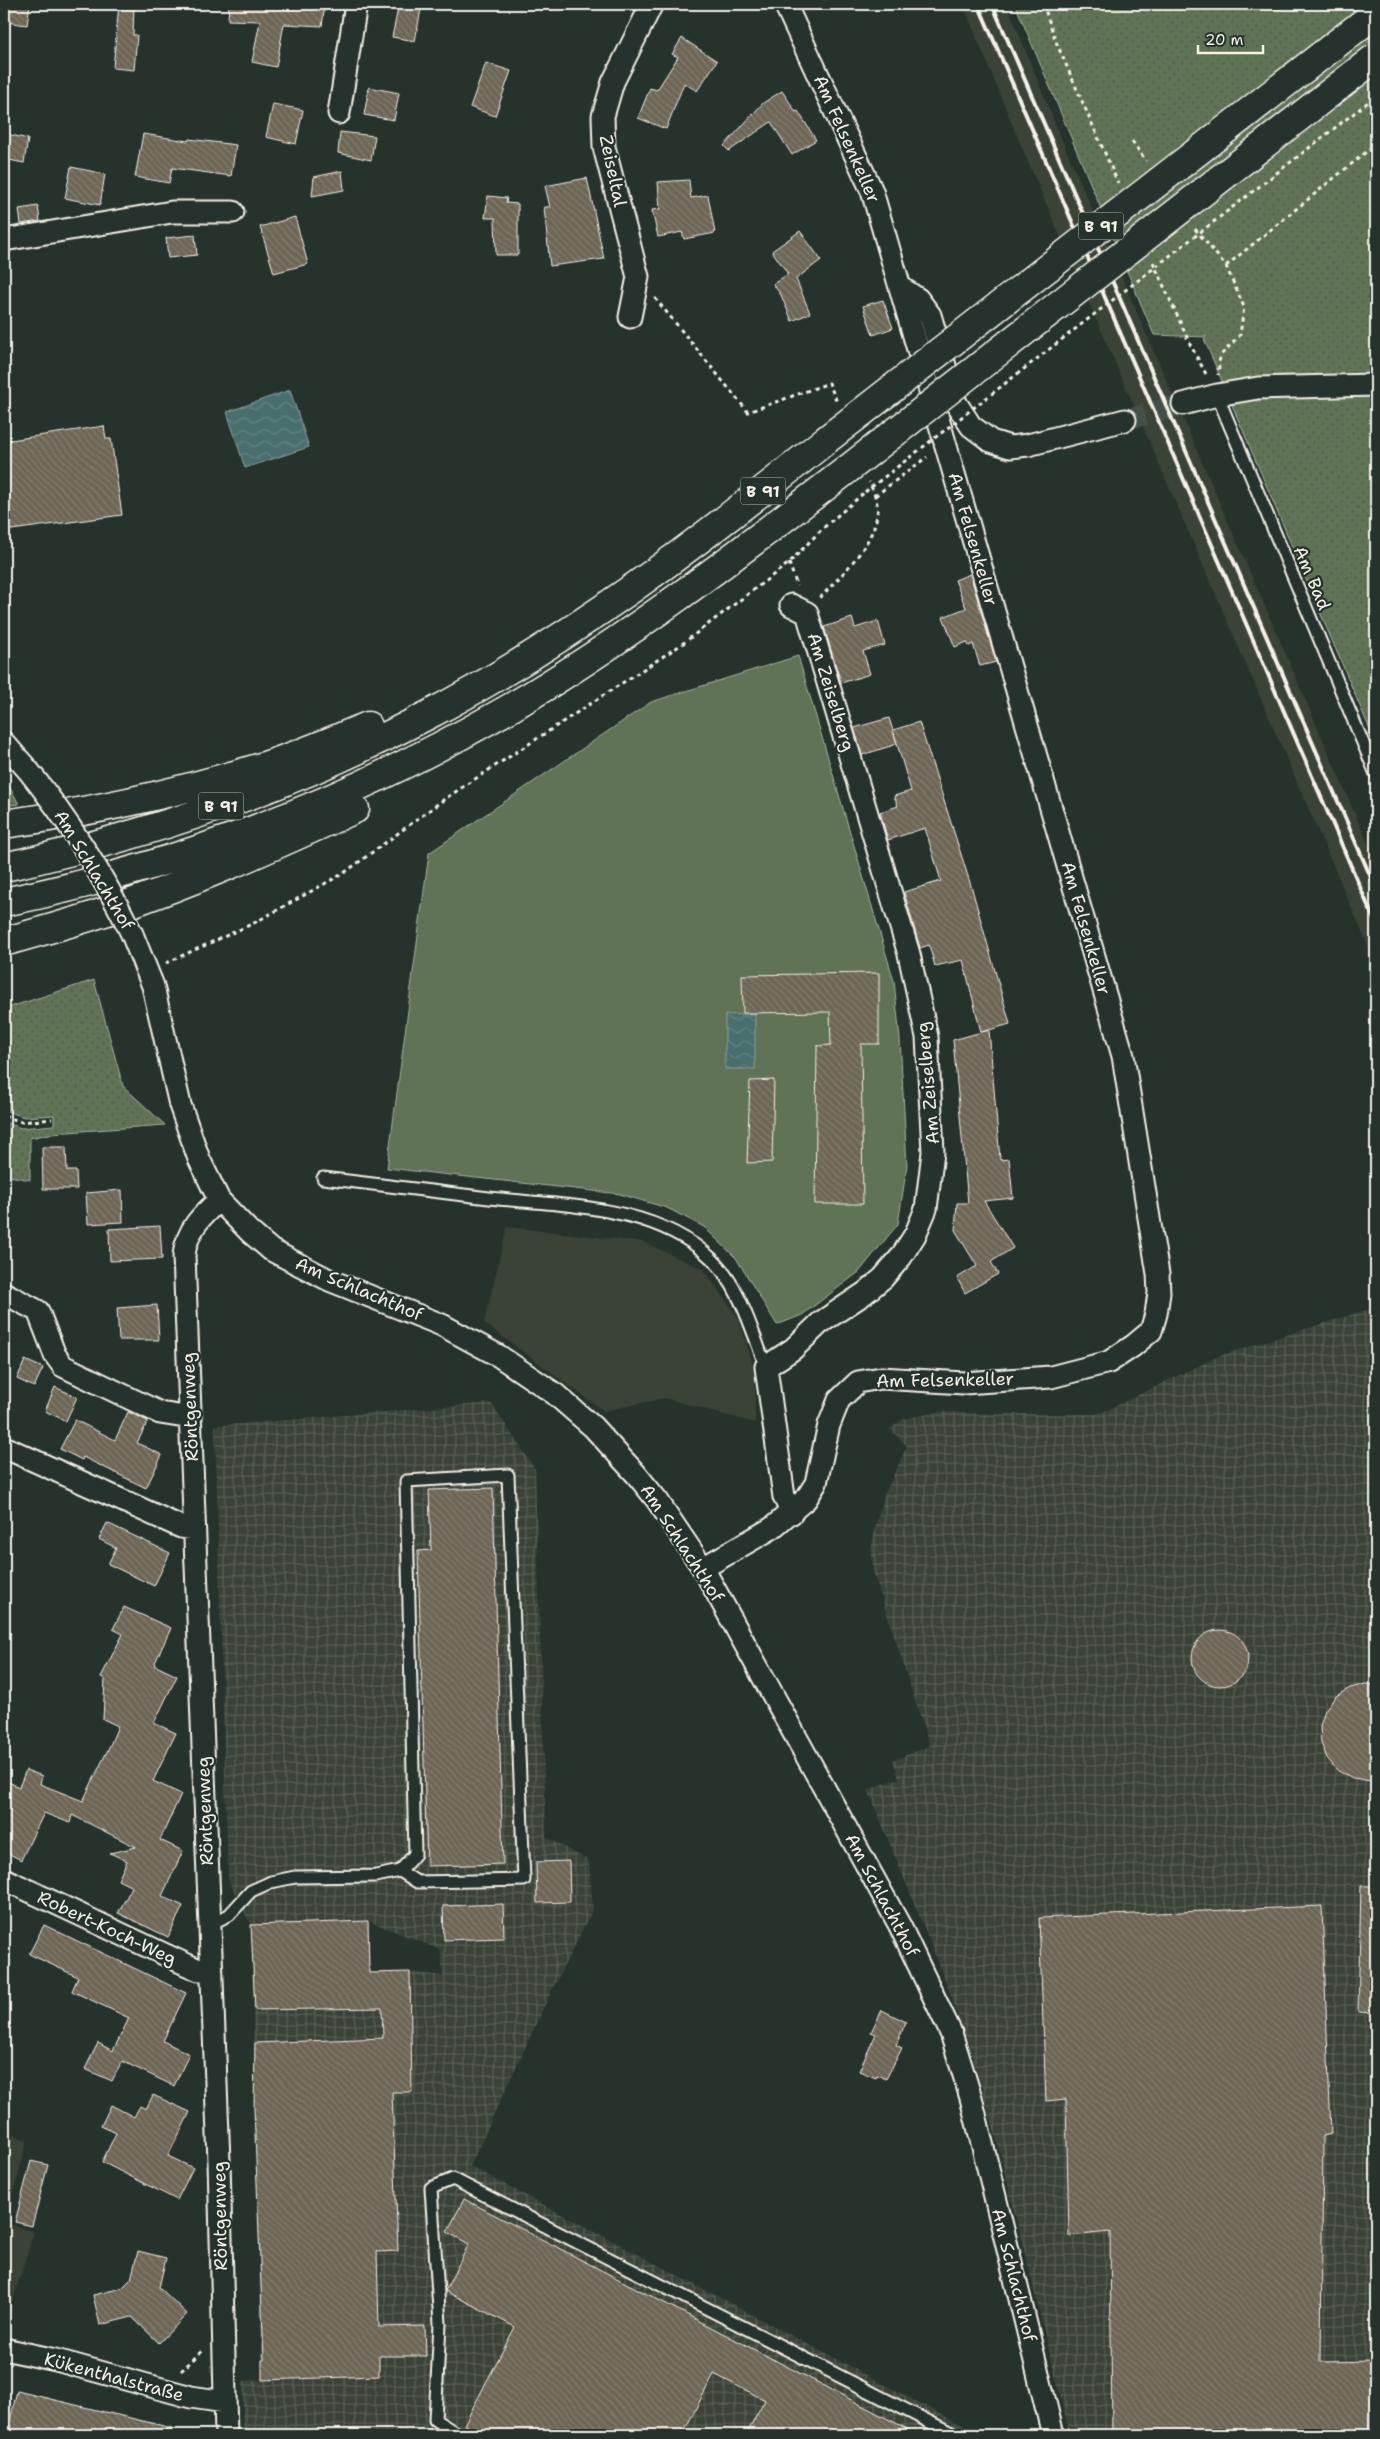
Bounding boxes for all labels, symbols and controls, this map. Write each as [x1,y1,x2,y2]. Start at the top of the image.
scale bar [1198,22,1262,54]
text: 20 m [1205,30,1244,50]
street label: Am Felsenkeller [808,71,886,207]
street label: Zeiseltal [594,133,632,210]
road number: B 91 [1078,212,1124,240]
street label: Am Felsenkeller [942,469,1004,609]
road number: B 91 [740,478,786,504]
street label: Am Bad [1288,542,1336,614]
street label: Am Zeiselberg [802,630,860,754]
road number: B 91 [198,792,244,819]
street label: Am Schlachthof [49,805,140,935]
street label: Am Felsenkeller [1055,858,1117,998]
street label: Am Zeiselberg [911,1021,945,1145]
street label: Am Schlachthof [292,1251,427,1327]
street label: Röntgenweg [176,1352,204,1462]
street label: Am Felsenkeller [876,1367,1014,1393]
street label: Am Schlachthof [635,1479,729,1607]
street label: Röntgenweg [191,1756,219,1866]
street label: Am Schlachthof [839,1829,925,1961]
street label: Robert-Koch-Weg [34,1885,180,1971]
street label: Röntgenweg [207,2161,233,2271]
street label: Am Schlachthof [986,2206,1042,2344]
street label: Kükenthalstraße [41,2347,187,2407]

